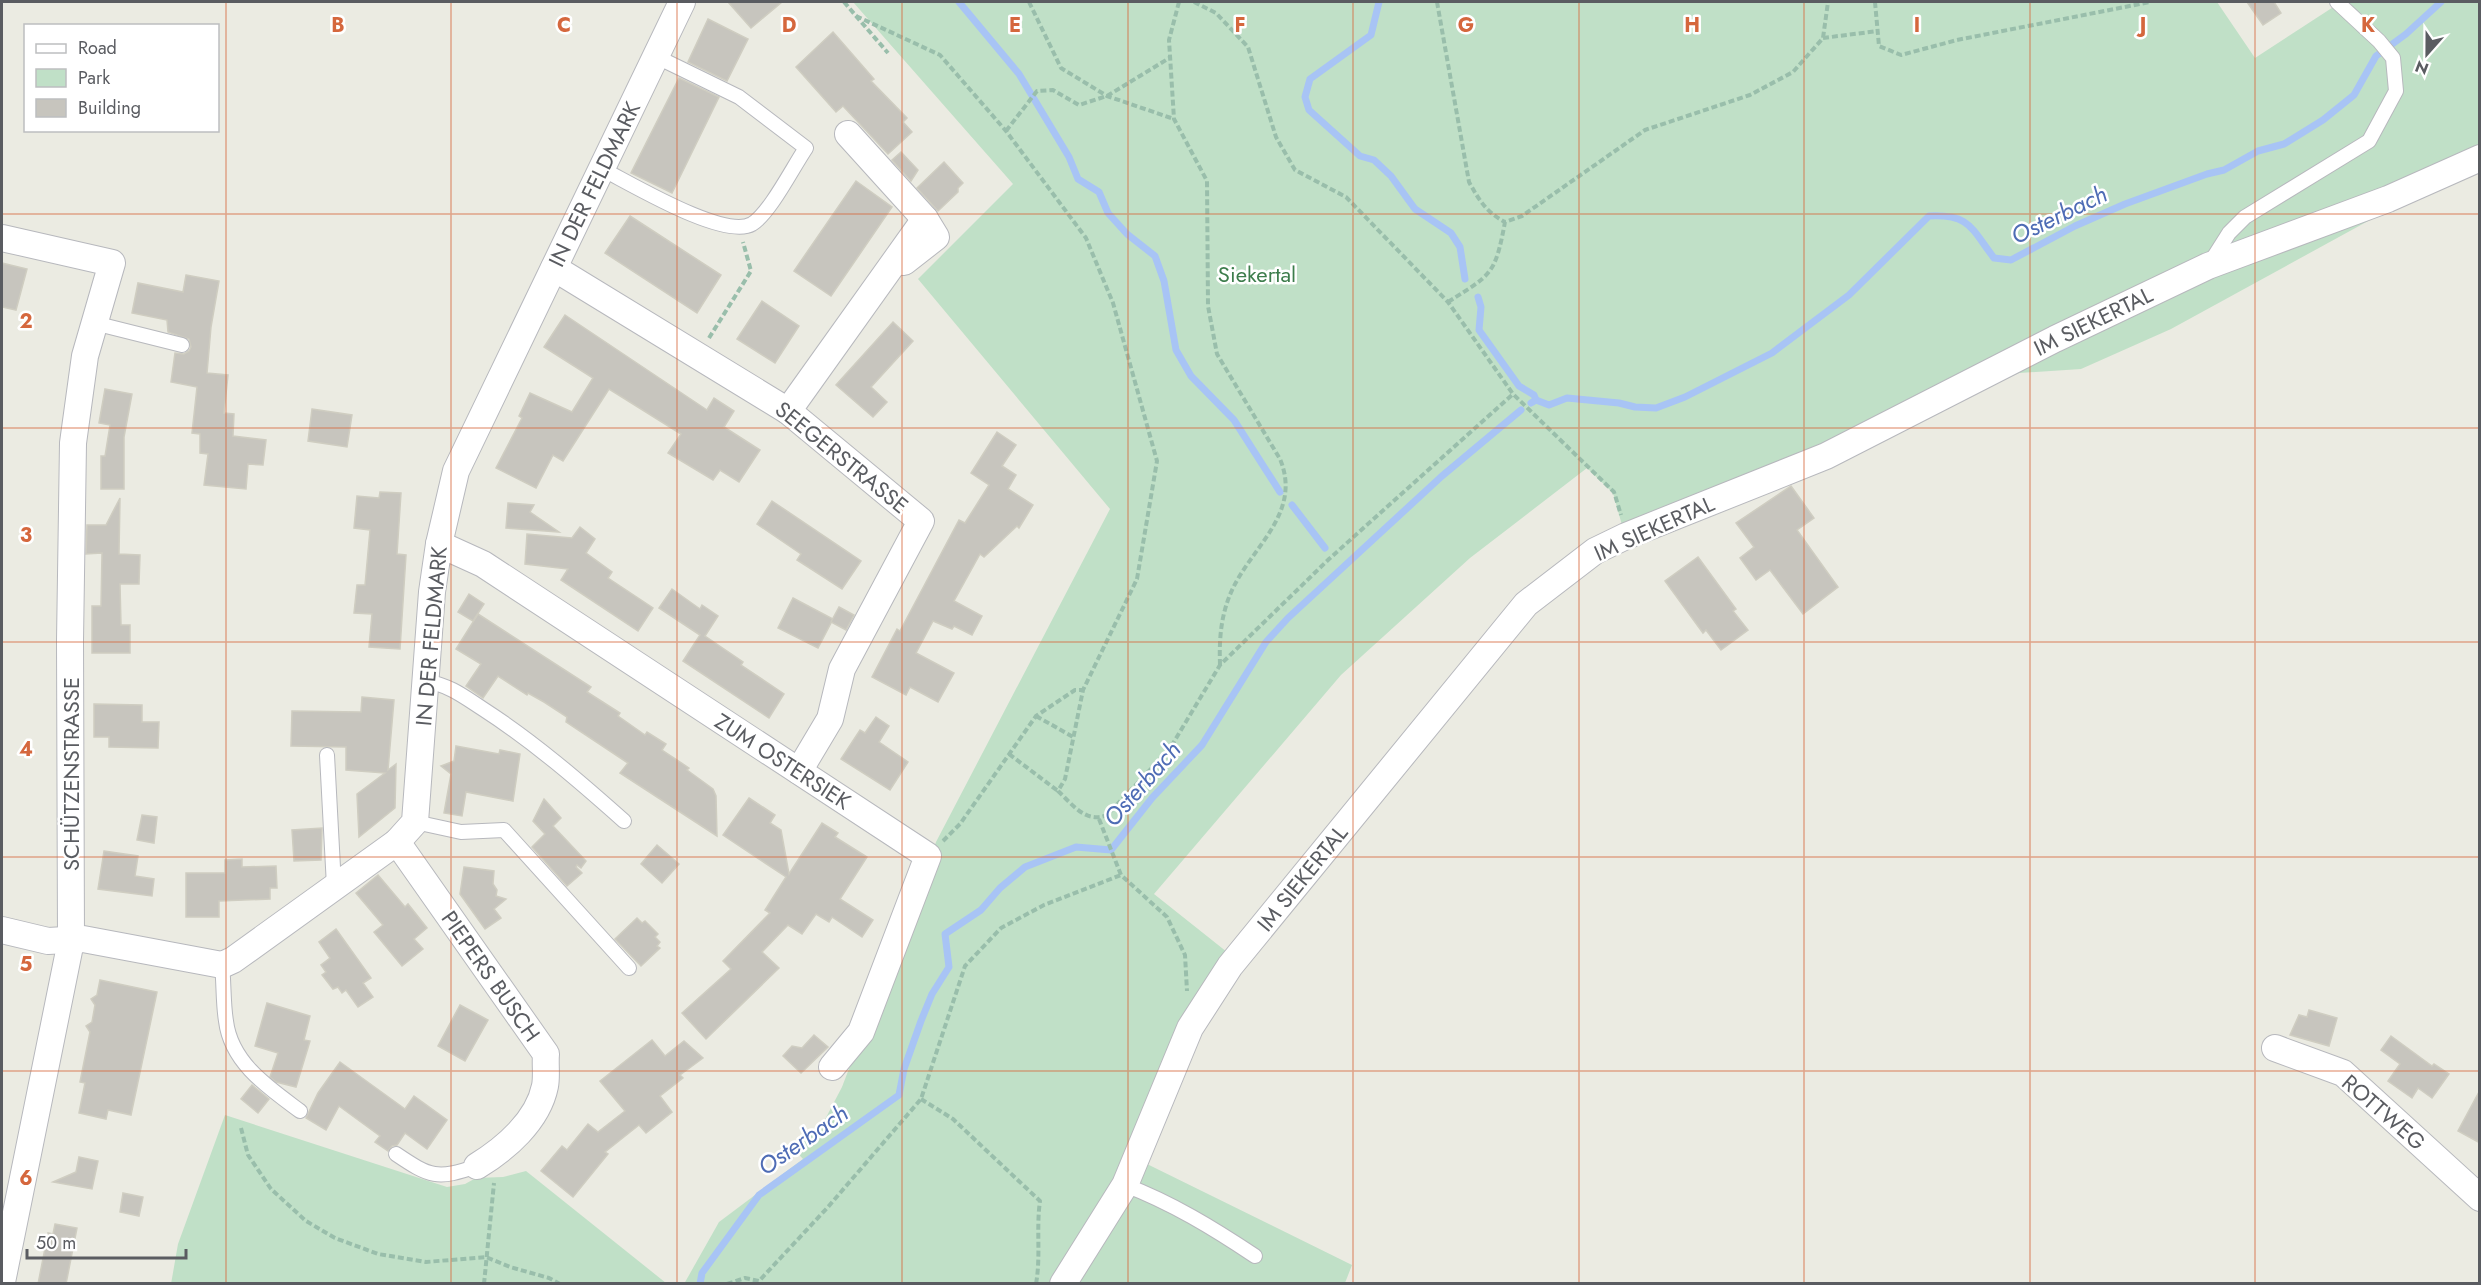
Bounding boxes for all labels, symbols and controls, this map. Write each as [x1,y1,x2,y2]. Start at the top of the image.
text: B [331,11,345,40]
text: C [557,11,571,40]
text: D [782,11,796,40]
text: E [1009,11,1021,40]
text: F [1234,11,1246,40]
text: G [1458,11,1474,40]
text: H [1684,11,1700,40]
text: I [1914,11,1920,40]
text: J [2136,11,2146,40]
text: K [2361,11,2375,40]
legend [24,24,219,132]
north arrow [2397,24,2457,84]
text: Road [78,35,117,61]
text: N [2412,55,2432,81]
text: Park [78,65,110,91]
text: Building [78,95,141,121]
street label: IN DER FELDMARK [540,96,648,272]
water label: Osterbach [2005,176,2113,253]
park label: Siekertal [1218,258,1296,290]
street label: IM SIEKERTAL [2028,278,2158,364]
text: 2 [19,307,33,336]
street label: SEEGERSTRASSE [769,393,915,521]
street label: IM SIEKERTAL [1589,487,1719,569]
text: 3 [20,521,32,550]
street label: IN DER FELDMARK [407,544,455,727]
street label: SCHÜTZENSTRASSE [55,677,87,871]
street label: ZUM OSTERSIEK [709,705,858,817]
water label: Osterbach [1095,733,1189,834]
text: 4 [19,735,33,764]
street label: IM SIEKERTAL [1249,818,1355,938]
street label: PIEPERS BUSCH [434,904,548,1048]
text: 5 [20,950,33,979]
street label: ROTTWEG [2335,1067,2433,1157]
water label: Osterbach [750,1096,855,1184]
text: 6 [19,1164,33,1193]
scale bar [27,1222,186,1260]
text: 50 m [36,1230,76,1256]

